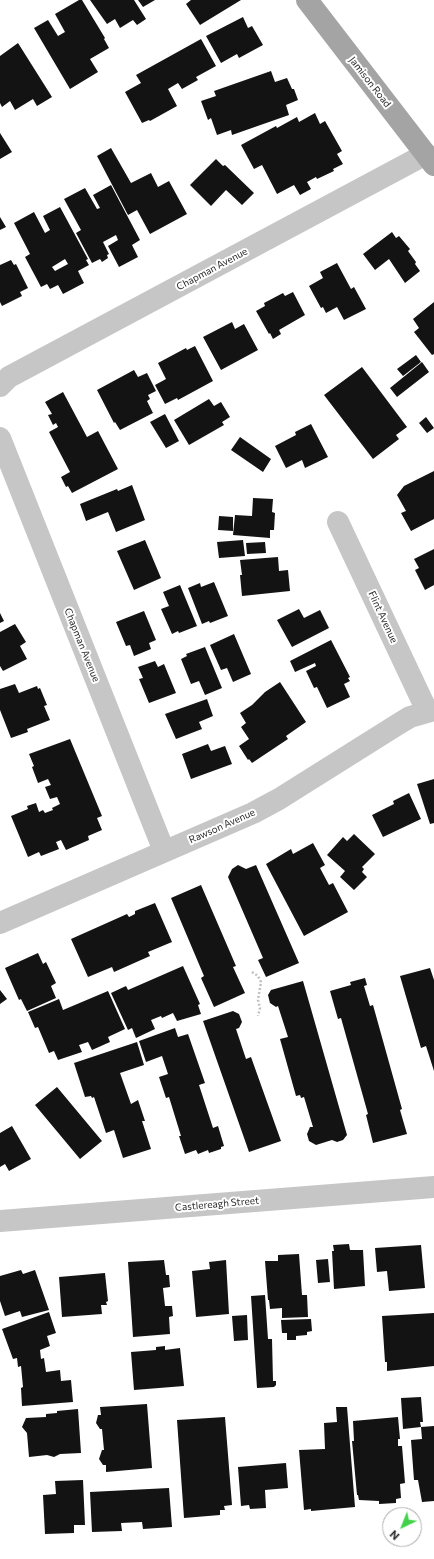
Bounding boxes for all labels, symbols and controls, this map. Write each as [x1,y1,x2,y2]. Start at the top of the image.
street label: Jamison Road [347,54,393,110]
street label: Chapman Avenue [174,245,250,293]
street label: Flint Avenue [366,589,400,645]
street label: Chapman Avenue [62,606,102,684]
street label: Rawson Avenue [187,806,257,846]
street label: Castlereagh Street [175,1194,259,1214]
north arrow [382,1507,422,1547]
text: N [387,1528,402,1543]

